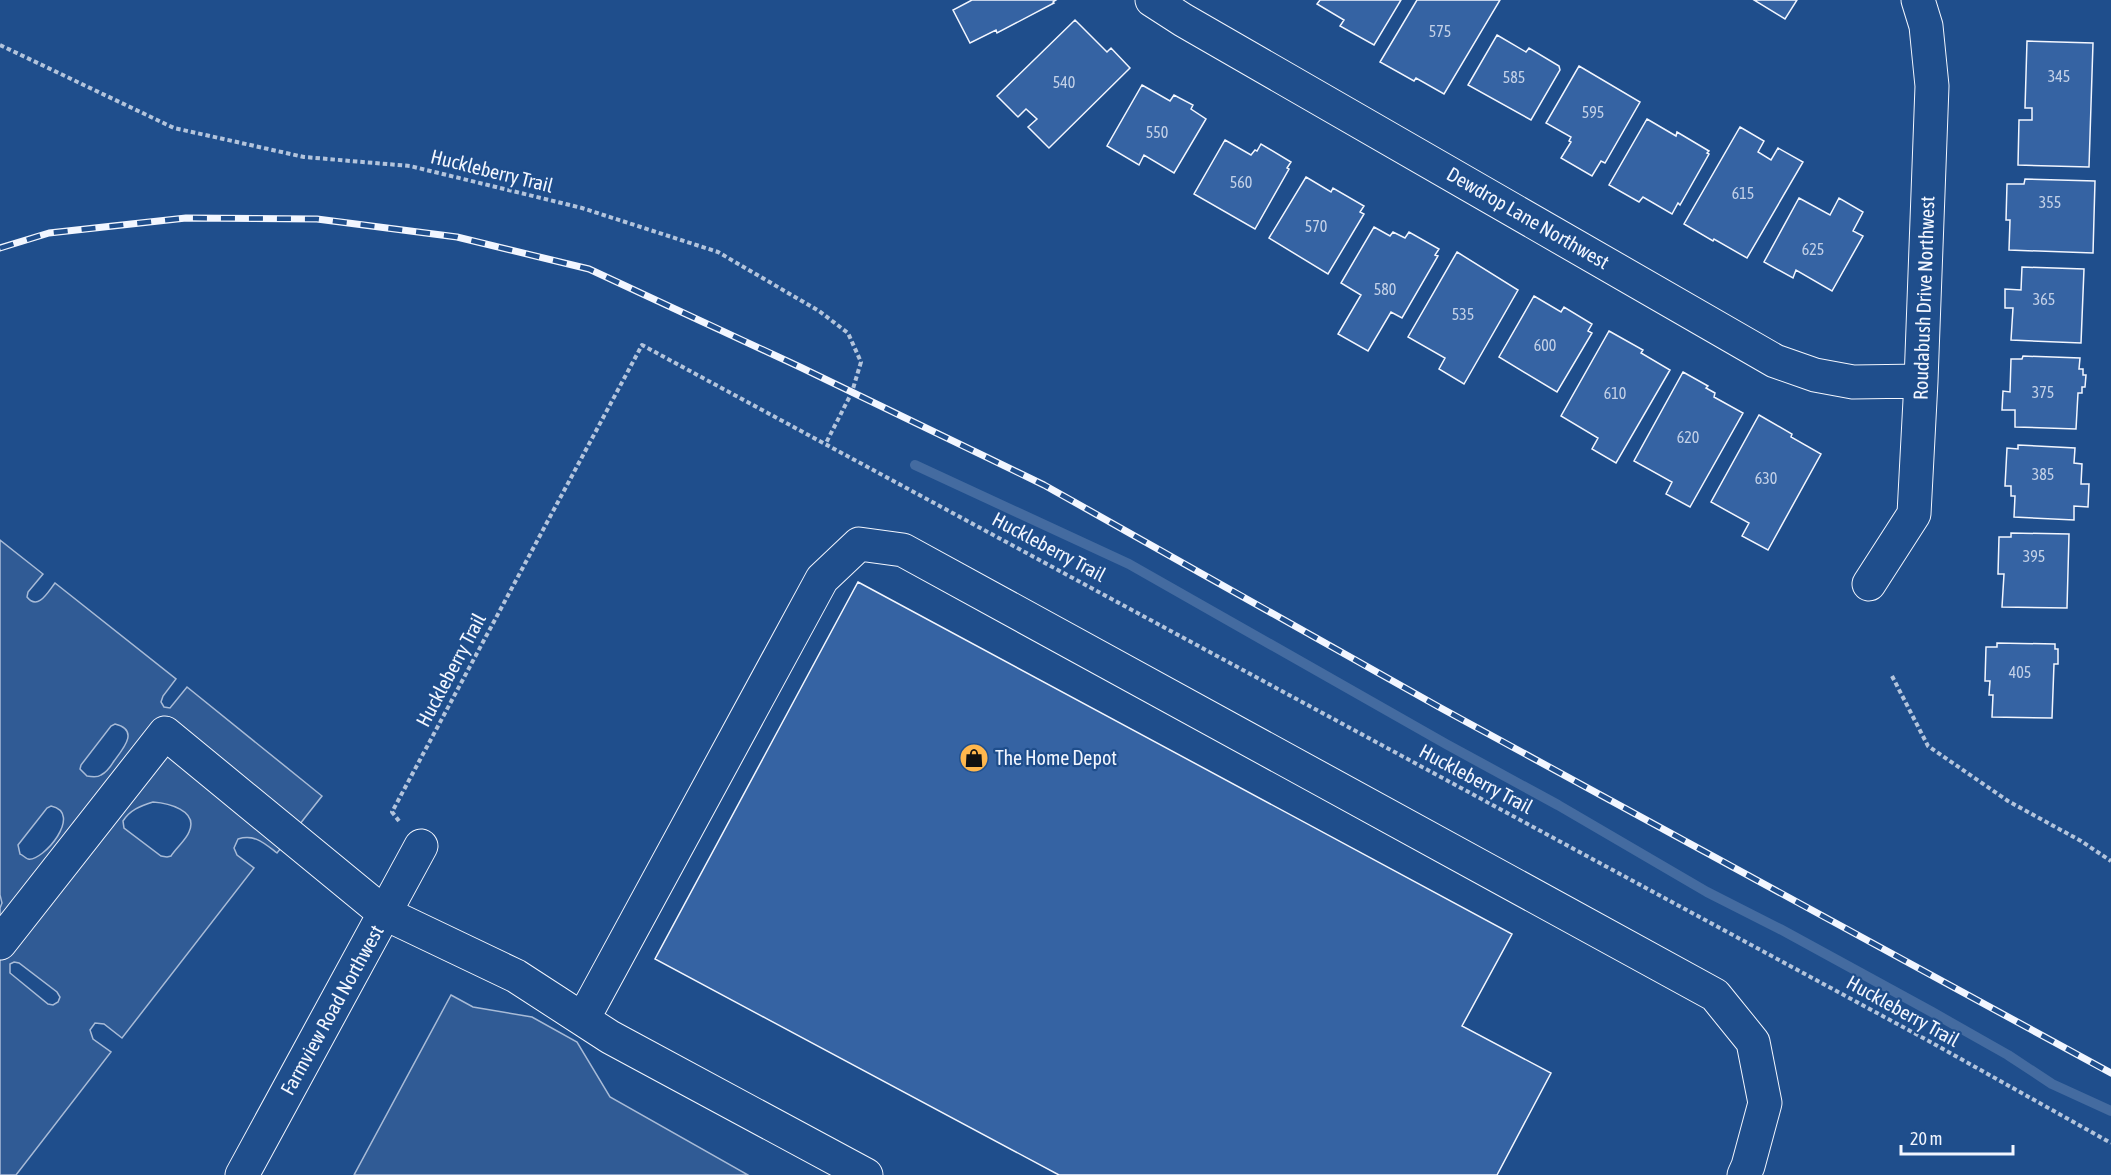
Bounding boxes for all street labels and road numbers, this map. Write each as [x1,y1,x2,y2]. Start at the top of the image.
street label: Huckleberry Trail [429,144,556,197]
street label: Dewdrop Lane Northwest [1443,162,1614,273]
street label: Roudabush Drive Northwest [1908,195,1939,400]
street label: Huckleberry Trail [989,507,1111,586]
street label: Huckleberry Trail [411,608,490,730]
street label: Huckleberry Trail [1416,739,1538,818]
street label: Farmview Road Northwest [275,921,388,1099]
street label: Huckleberry Trail [1843,970,1964,1051]

